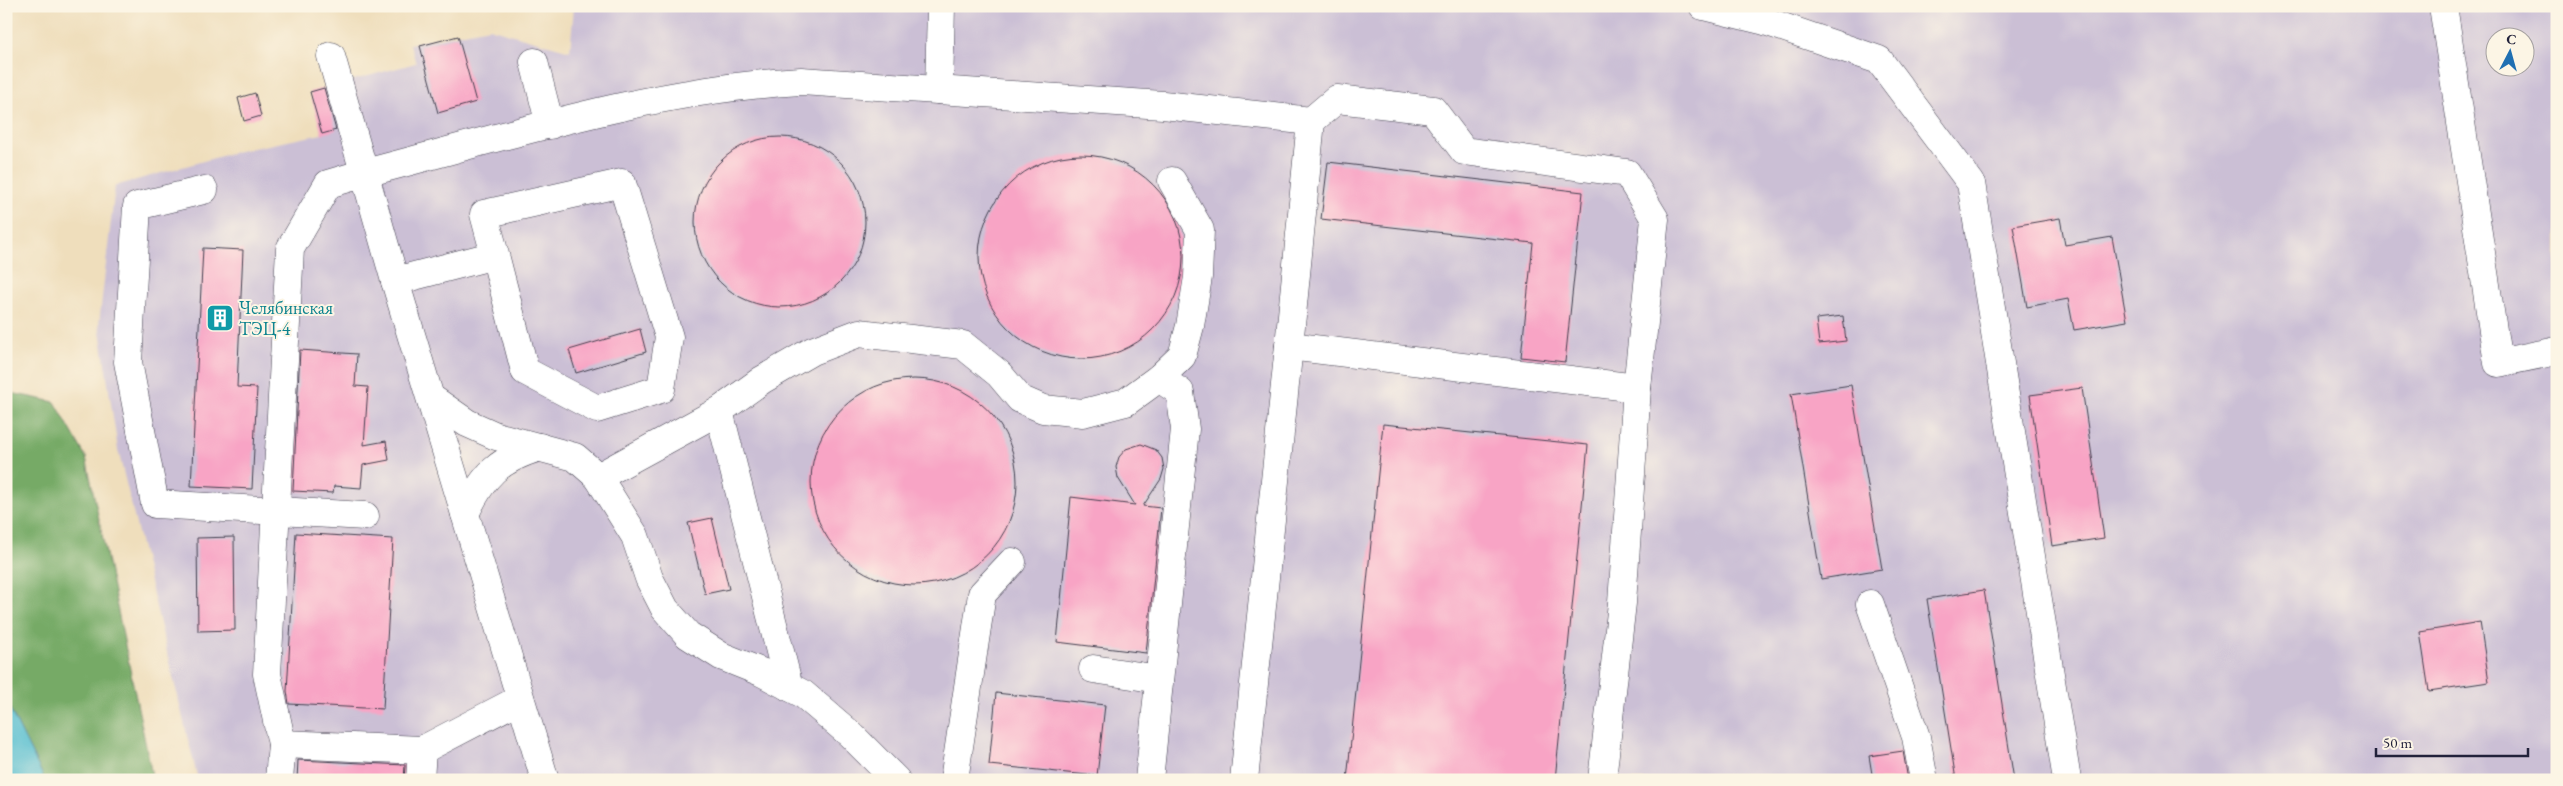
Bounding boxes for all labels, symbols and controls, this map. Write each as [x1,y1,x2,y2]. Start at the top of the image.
north arrow [2486,28,2536,78]
text: С [2505,30,2517,49]
place label: Челябинская ТЭЦ-4 [239,296,333,340]
building icon: Челябинская ТЭЦ-4 [205,303,235,333]
scale bar [2376,726,2528,758]
text: 50 m [2383,733,2412,752]

